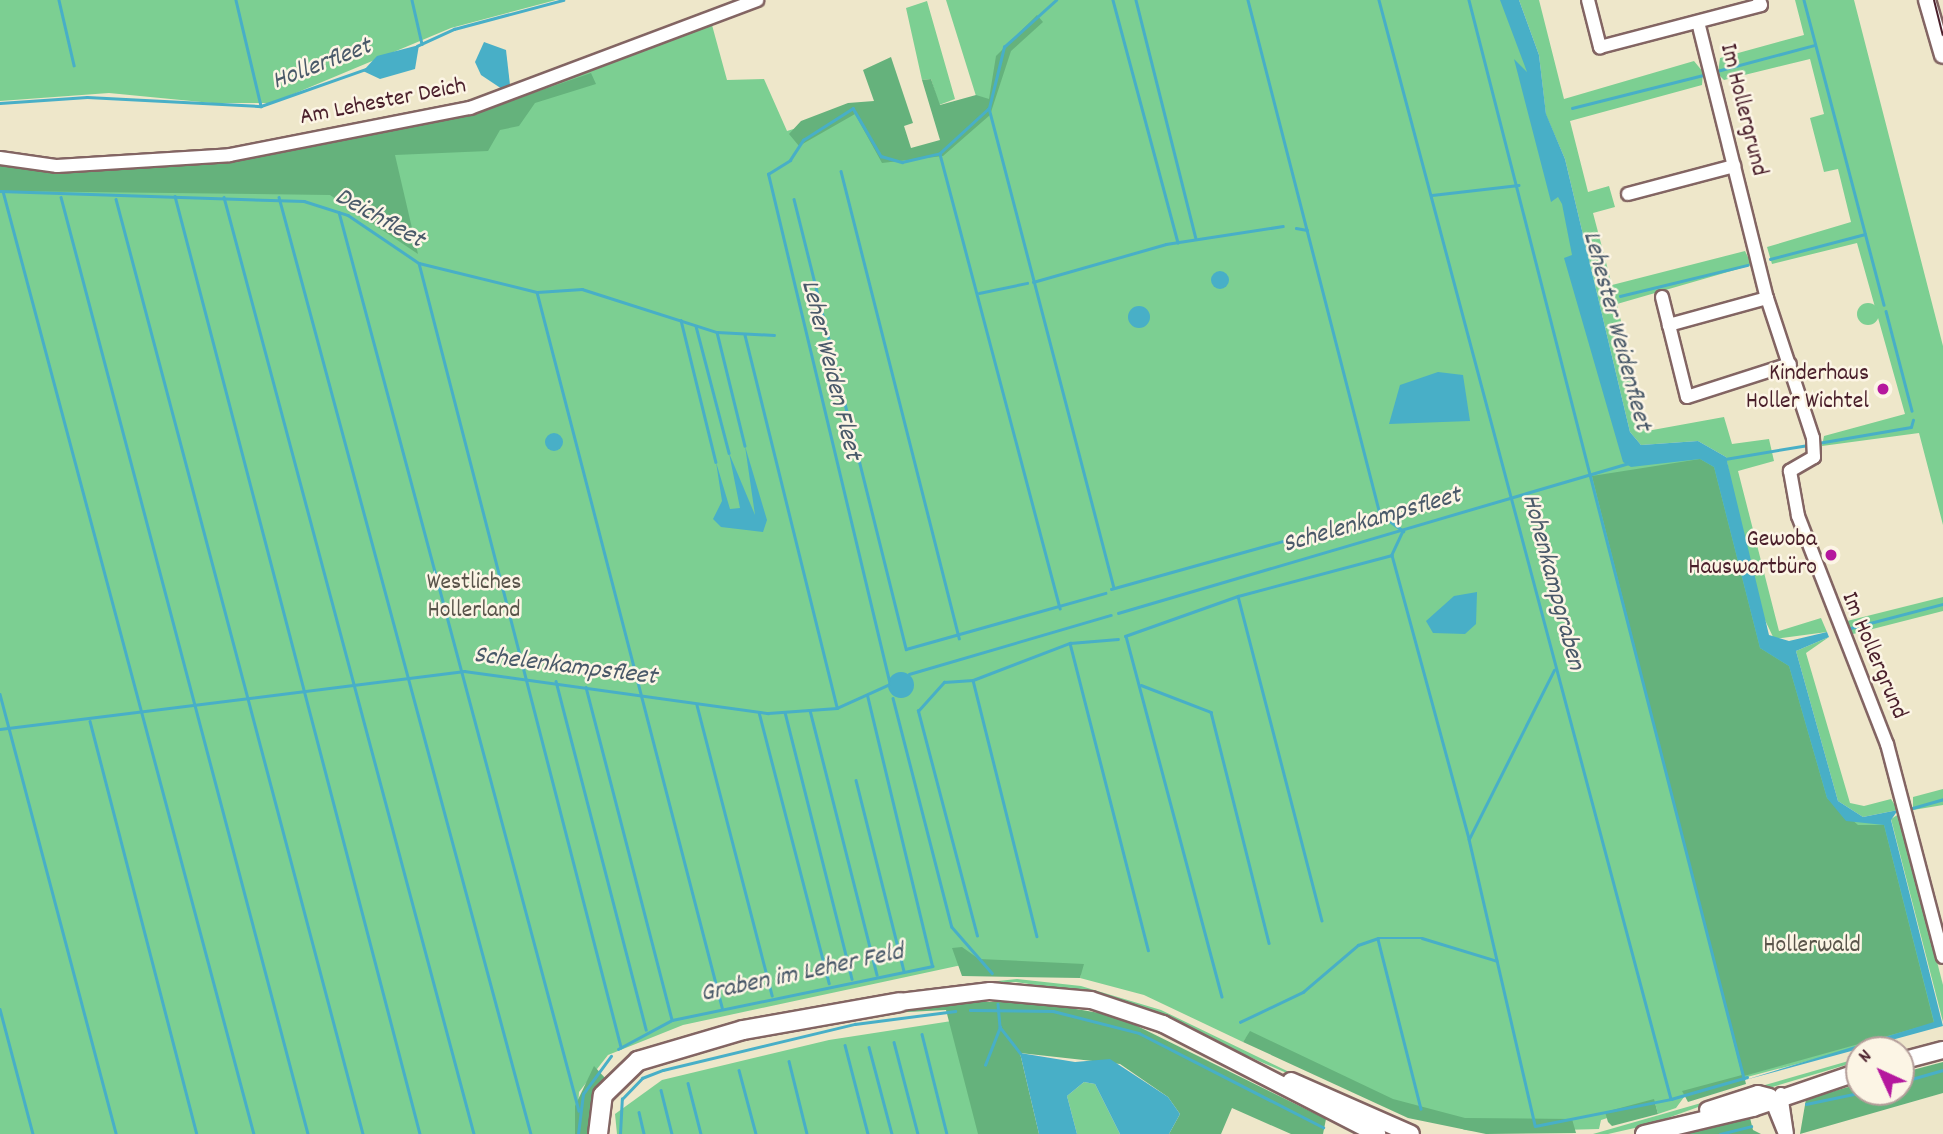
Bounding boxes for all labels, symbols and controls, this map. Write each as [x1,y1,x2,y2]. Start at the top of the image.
water label: Hollerfleet [268,32,376,98]
street label: Im Hollergrund [1712,41,1772,179]
street label: Am Lehester Deich [297,73,469,133]
water label: Deichfleet [329,182,429,256]
water label: Lehester Weidenfleet [1574,228,1658,434]
water label: Leher Weiden Fleet [793,277,867,463]
place label: Kinderhaus Holler Wichtel [1746,361,1869,417]
marker: Kinderhaus Holler Wichtel [1875,381,1891,397]
water label: Schelenkampsfleet [1279,481,1465,561]
water label: Hohenkampgraben [1514,491,1590,673]
place label: Gewoba Hauswartbüro [1688,527,1817,583]
marker: Gewoba Hauswartbüro [1823,547,1839,563]
park label: Westliches Hollerland [427,570,521,626]
street label: Im Hollergrund [1833,588,1913,724]
water label: Schelenkampsfleet [472,640,658,694]
park label: Hollerwald [1763,933,1861,961]
water label: Graben im Leher Feld [698,937,906,1011]
north arrow [1845,1036,1915,1106]
text: N [1853,1044,1879,1070]

